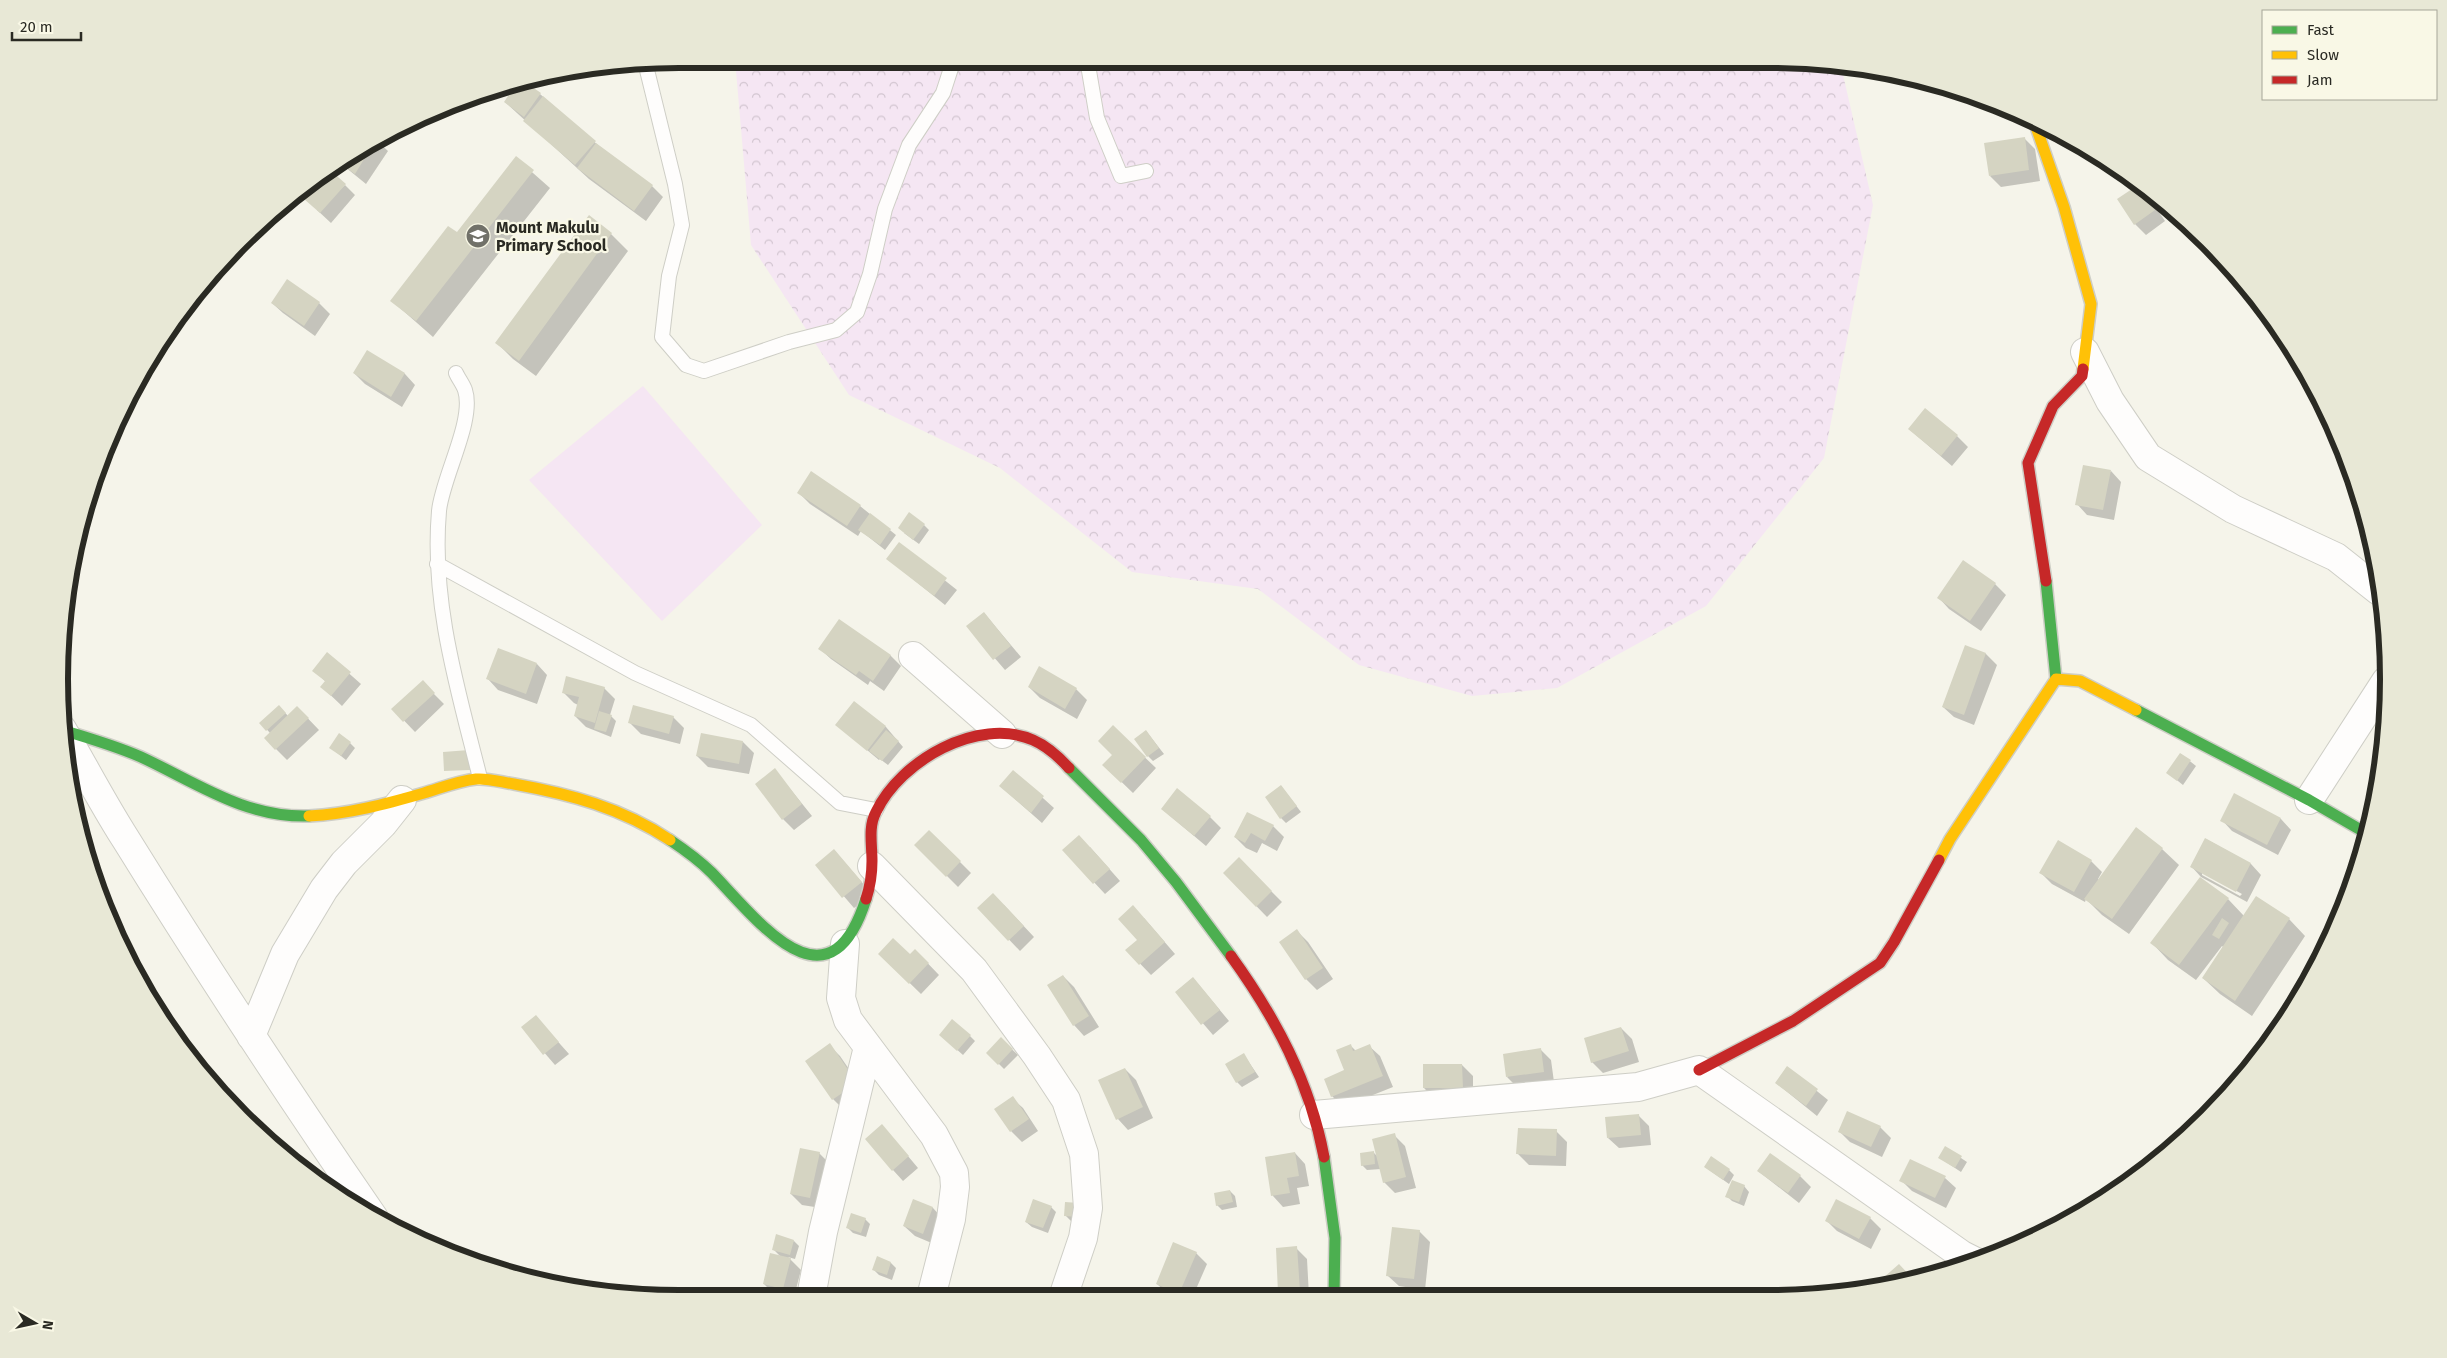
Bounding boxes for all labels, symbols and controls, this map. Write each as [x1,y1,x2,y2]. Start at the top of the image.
scale bar [12,10,81,42]
legend [2262,10,2437,100]
text: 20 m [20,18,53,36]
text: Fast [2307,21,2334,39]
text: Slow [2307,46,2339,64]
text: Jam [2307,71,2333,89]
place label: Mount Makulu Primary School [496,218,607,255]
school or university icon: Mount Makulu Primary School [465,223,491,249]
north arrow [10,1298,60,1348]
text: N [38,1319,56,1331]

